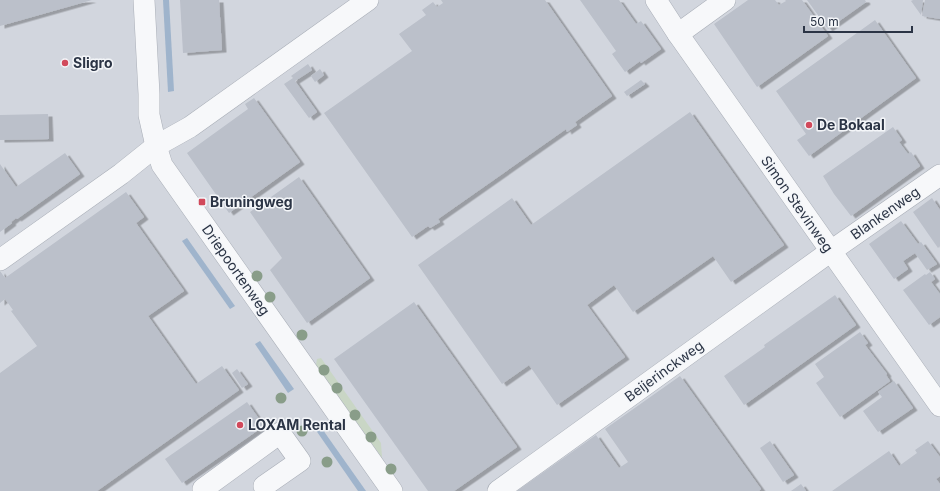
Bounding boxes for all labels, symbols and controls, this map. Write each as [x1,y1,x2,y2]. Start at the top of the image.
scale bar [804,8,912,34]
text: 50 m [810,14,839,29]
place label: Sligro [73,54,113,71]
marker: Sligro [60,58,70,68]
place label: De Bokaal [817,116,885,133]
marker: De Bokaal [804,120,814,130]
street label: Simon Stevinweg [758,152,837,255]
street label: Blankenweg [847,183,923,243]
place label: Bruningweg [210,193,293,210]
marker: Bruningweg [197,197,207,207]
street label: Driepoortenweg [199,221,274,318]
street label: Beijerinckweg [621,336,706,405]
place label: LOXAM Rental [248,416,346,433]
marker: LOXAM Rental [235,420,245,430]

